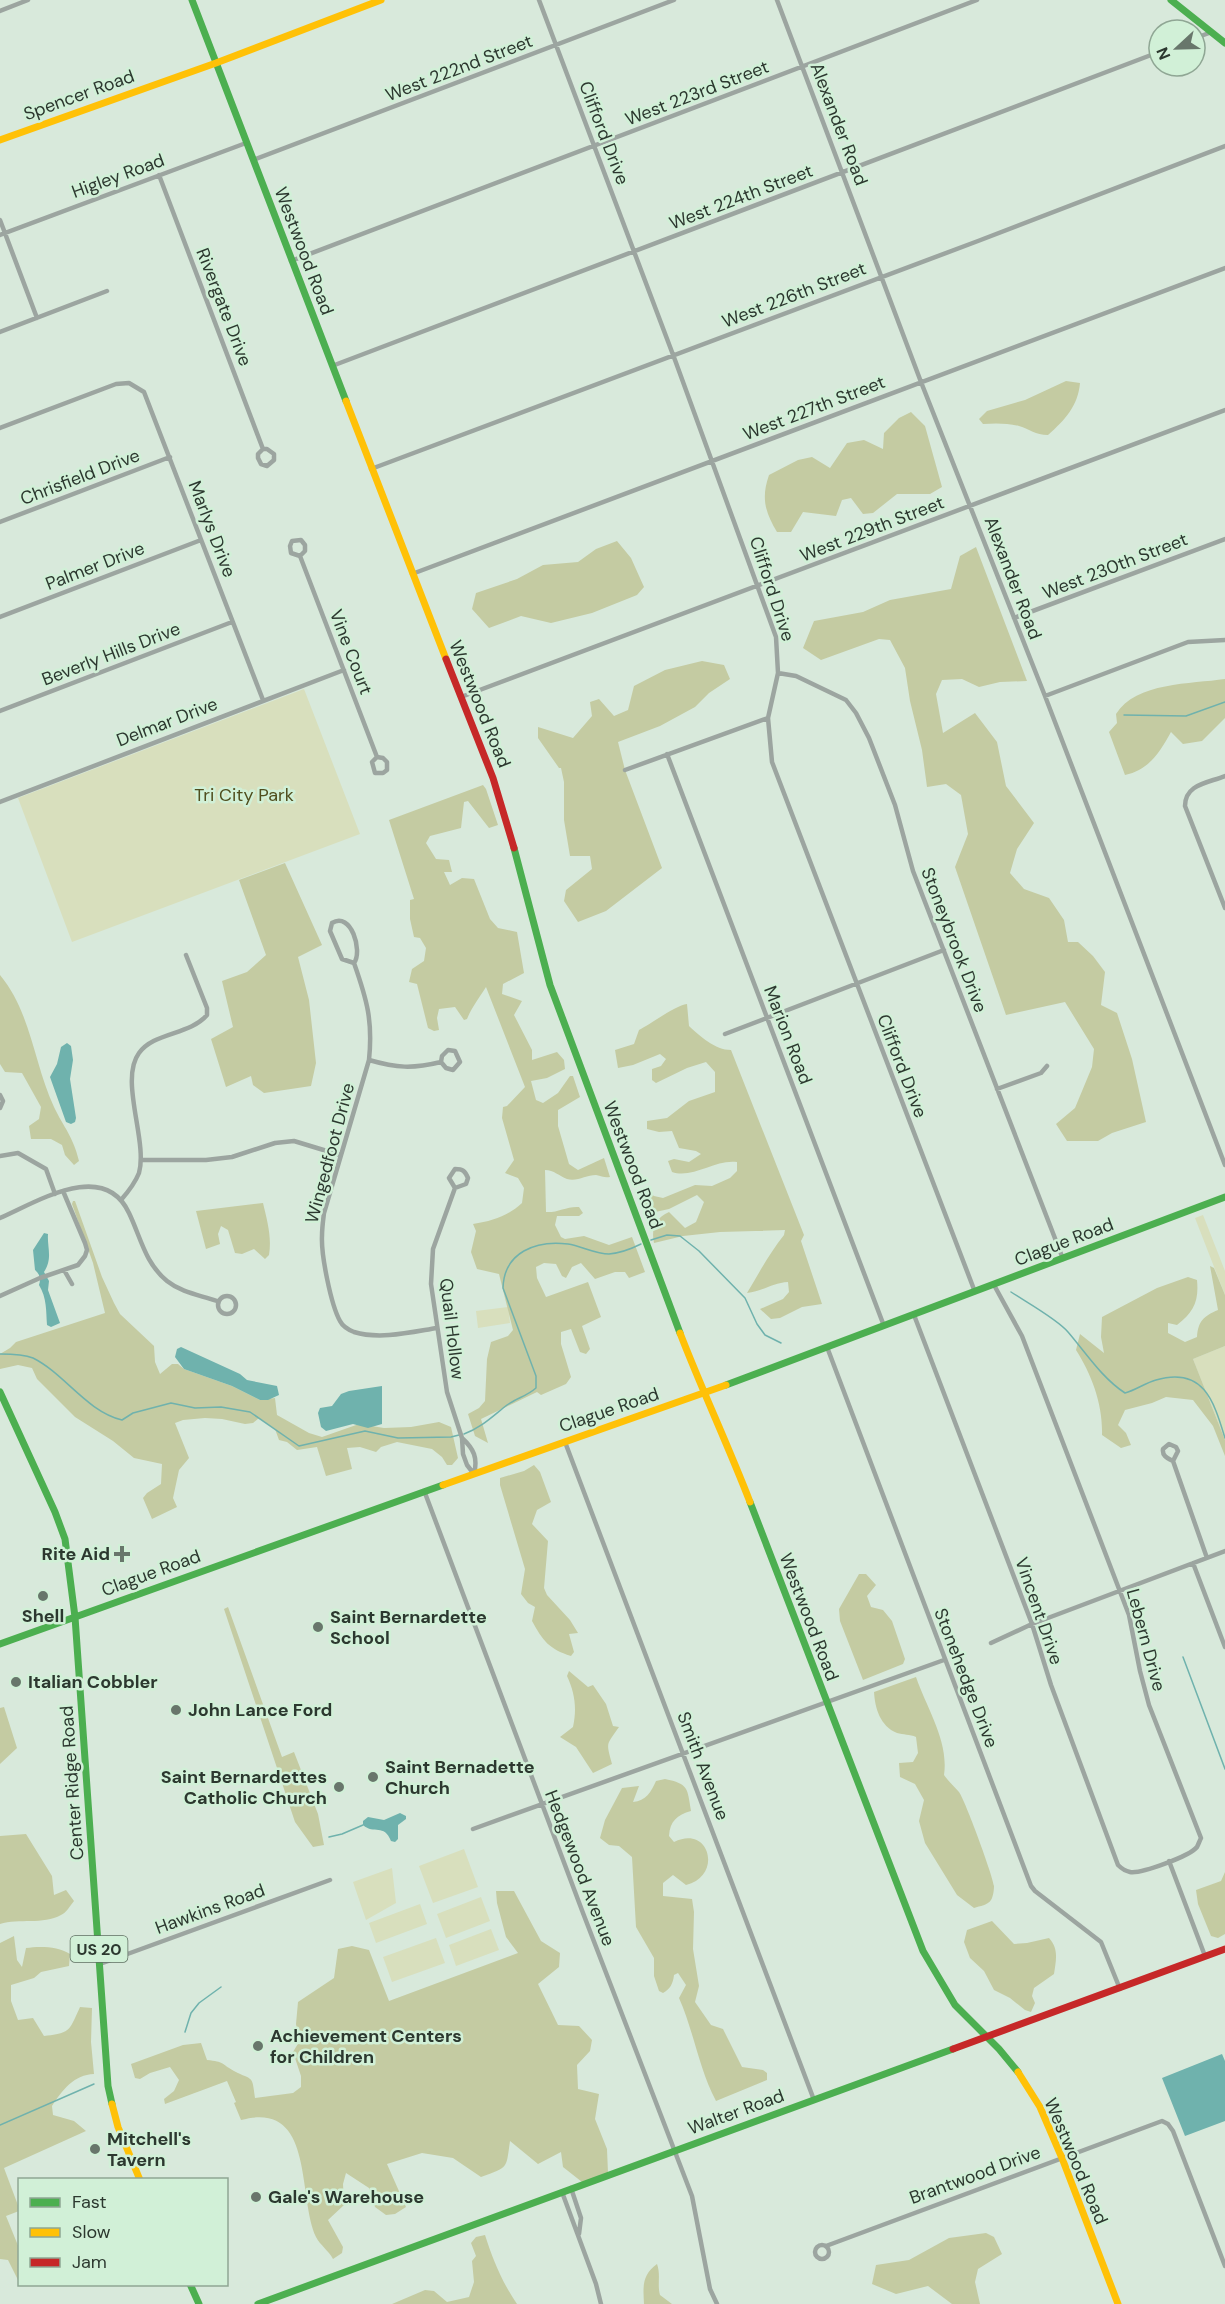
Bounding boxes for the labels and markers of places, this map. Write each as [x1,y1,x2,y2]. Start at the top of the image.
place label: Rite Aid [42,1542,110,1566]
marker: Rite Aid [115,1547,129,1561]
marker: Shell [36,1589,50,1603]
place label: Shell [22,1604,64,1628]
place label: Saint Bernardette School [330,1605,487,1650]
marker: Saint Bernardette School [311,1620,325,1634]
place label: Italian Cobbler [28,1670,158,1694]
marker: Italian Cobbler [9,1675,23,1689]
place label: John Lance Ford [188,1698,332,1722]
marker: John Lance Ford [169,1703,183,1717]
place label: Saint Bernadette Church [385,1755,535,1800]
place label: Saint Bernardettes Catholic Church [161,1765,327,1810]
marker: Saint Bernadette Church [366,1770,380,1784]
marker: Saint Bernardettes Catholic Church [332,1780,346,1794]
place label: Achievement Centers for Children [270,2024,462,2069]
marker: Achievement Centers for Children [251,2039,265,2053]
place label: Mitchell's Tavern [107,2127,191,2172]
marker: Mitchell's Tavern [88,2142,102,2156]
place label: Gale's Warehouse [268,2185,424,2209]
marker: Gale's Warehouse [249,2190,263,2204]

